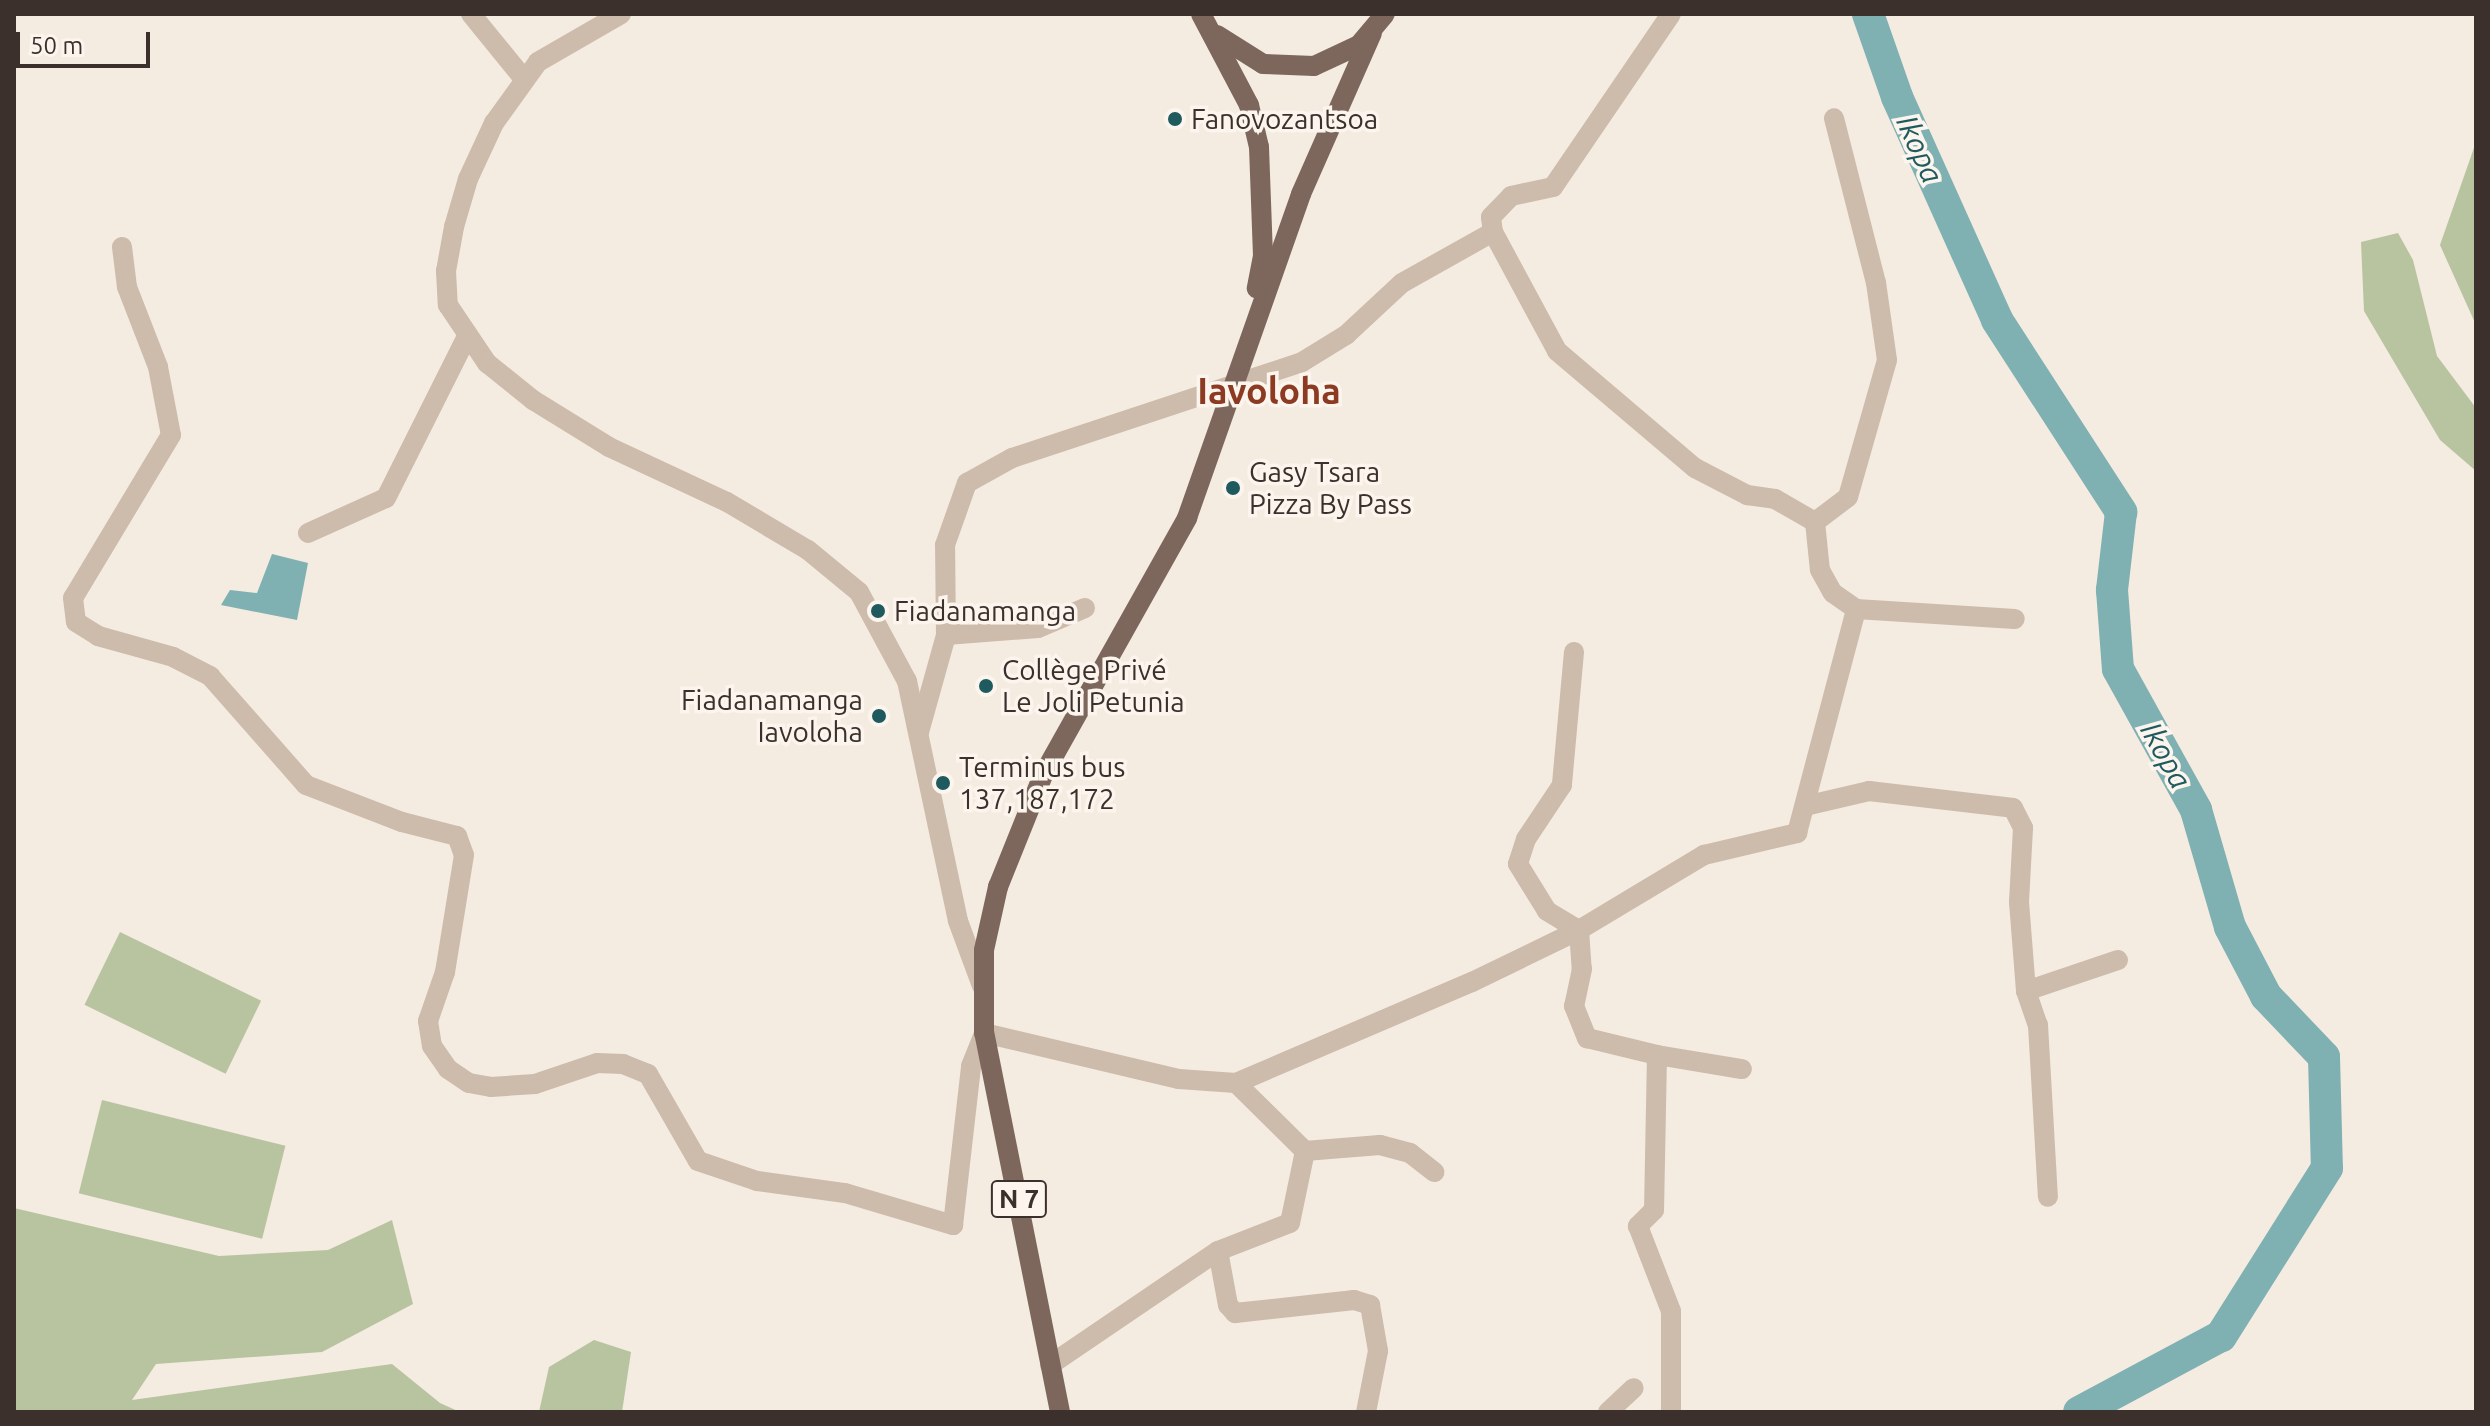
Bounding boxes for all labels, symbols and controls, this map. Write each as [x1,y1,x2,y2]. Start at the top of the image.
scale bar [20,16,154,66]
text: 50 m [30,32,83,59]
place label: Fanovozantsoa [1191,102,1378,136]
water label: Ikopa [1889,109,1951,189]
marker: Fanovozantsoa [1166,110,1184,128]
district label: Iavoloha [1197,369,1341,413]
place label: Gasy Tsara Pizza By Pass [1249,455,1412,521]
marker: Gasy Tsara Pizza By Pass [1224,479,1242,497]
place label: Fiadanamanga [894,594,1076,628]
marker: Fiadanamanga [869,602,887,620]
place label: Collège Privé Le Joli Petunia [1002,653,1185,719]
marker: Collège Privé Le Joli Petunia [977,677,995,695]
place label: Fiadanamanga Iavoloha [681,683,863,749]
marker: Fiadanamanga Iavoloha [870,707,888,725]
water label: Ikopa [2133,715,2199,795]
place label: Terminus bus 137,187,172 [959,750,1125,816]
marker: Terminus bus 137,187,172 [934,774,952,792]
road number: N 7 [989,1177,1049,1221]

